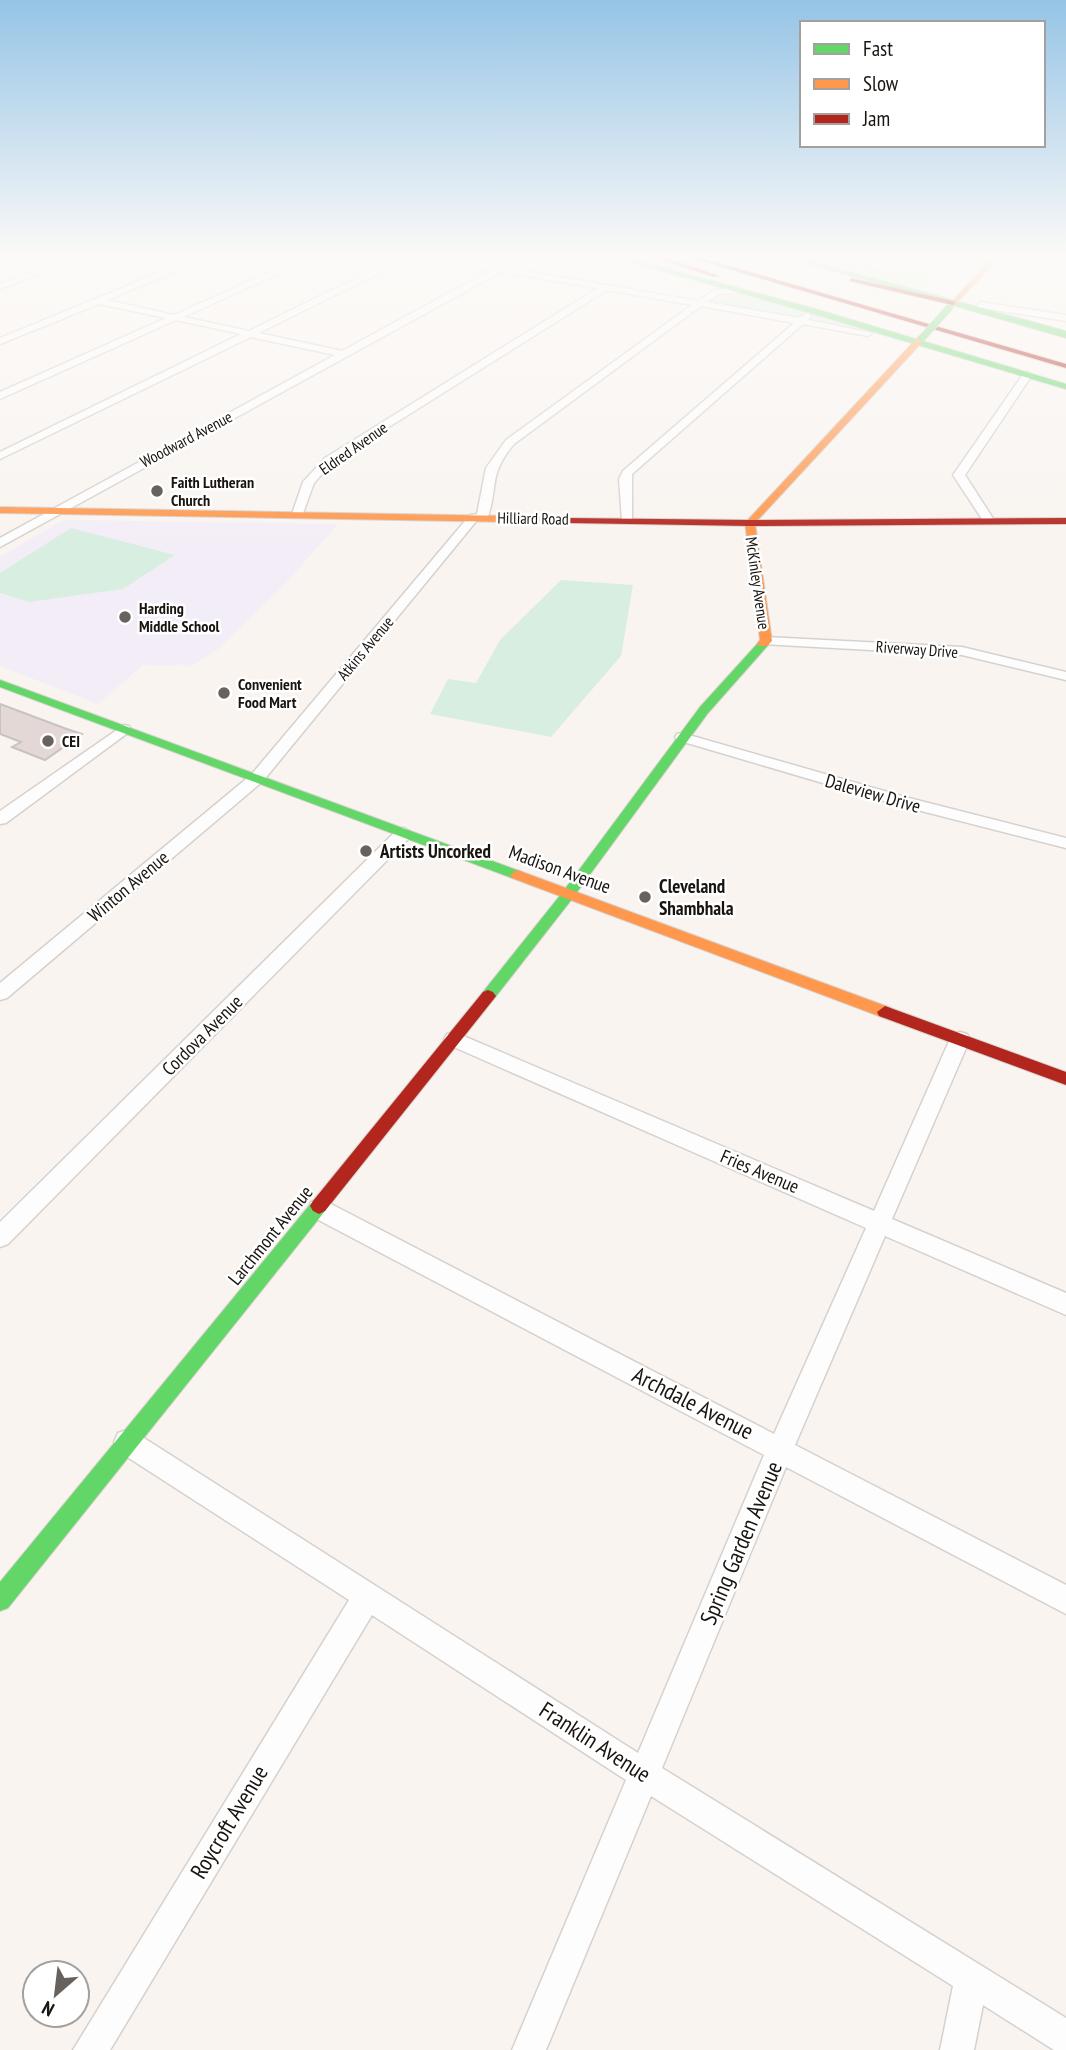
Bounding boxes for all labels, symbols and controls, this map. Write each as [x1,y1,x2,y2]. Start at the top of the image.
legend [800,21,1045,147]
text: Fast [863,35,893,62]
text: Slow [863,70,899,97]
text: Jam [862,105,890,132]
street label: Woodward Avenue [136,406,236,472]
street label: Eldred Avenue [315,417,391,479]
place label: Faith Lutheran Church [171,472,254,510]
marker: Faith Lutheran Church [149,483,165,499]
street label: Hilliard Road [497,507,569,529]
street label: McKinley Avenue [742,535,774,631]
place label: Harding Middle School [139,598,220,636]
marker: Harding Middle School [117,609,133,625]
street label: Atkins Avenue [333,612,397,684]
street label: Riverway Drive [875,636,959,662]
place label: Convenient Food Mart [238,674,302,712]
marker: Convenient Food Mart [216,685,232,701]
place label: CEI [62,731,80,751]
marker: CEI [40,733,56,749]
street label: Daleview Drive [823,768,924,818]
place label: Artists Uncorked [379,839,491,863]
street label: Madison Avenue [506,839,614,899]
marker: Artists Uncorked [358,843,374,859]
street label: Winton Avenue [83,845,174,927]
place label: Cleveland Shambhala [659,874,734,920]
marker: Cleveland Shambhala [637,889,653,905]
street label: Cordova Avenue [157,990,247,1080]
street label: Fries Avenue [717,1144,803,1198]
street label: Larchmont Avenue [223,1180,318,1290]
street label: Archdale Avenue [628,1360,759,1445]
street label: Spring Garden Avenue [693,1457,788,1629]
street label: Franklin Avenue [534,1695,656,1788]
street label: Roycroft Avenue [183,1760,274,1884]
north arrow [21,1959,91,2029]
text: N [38,1996,58,2022]

